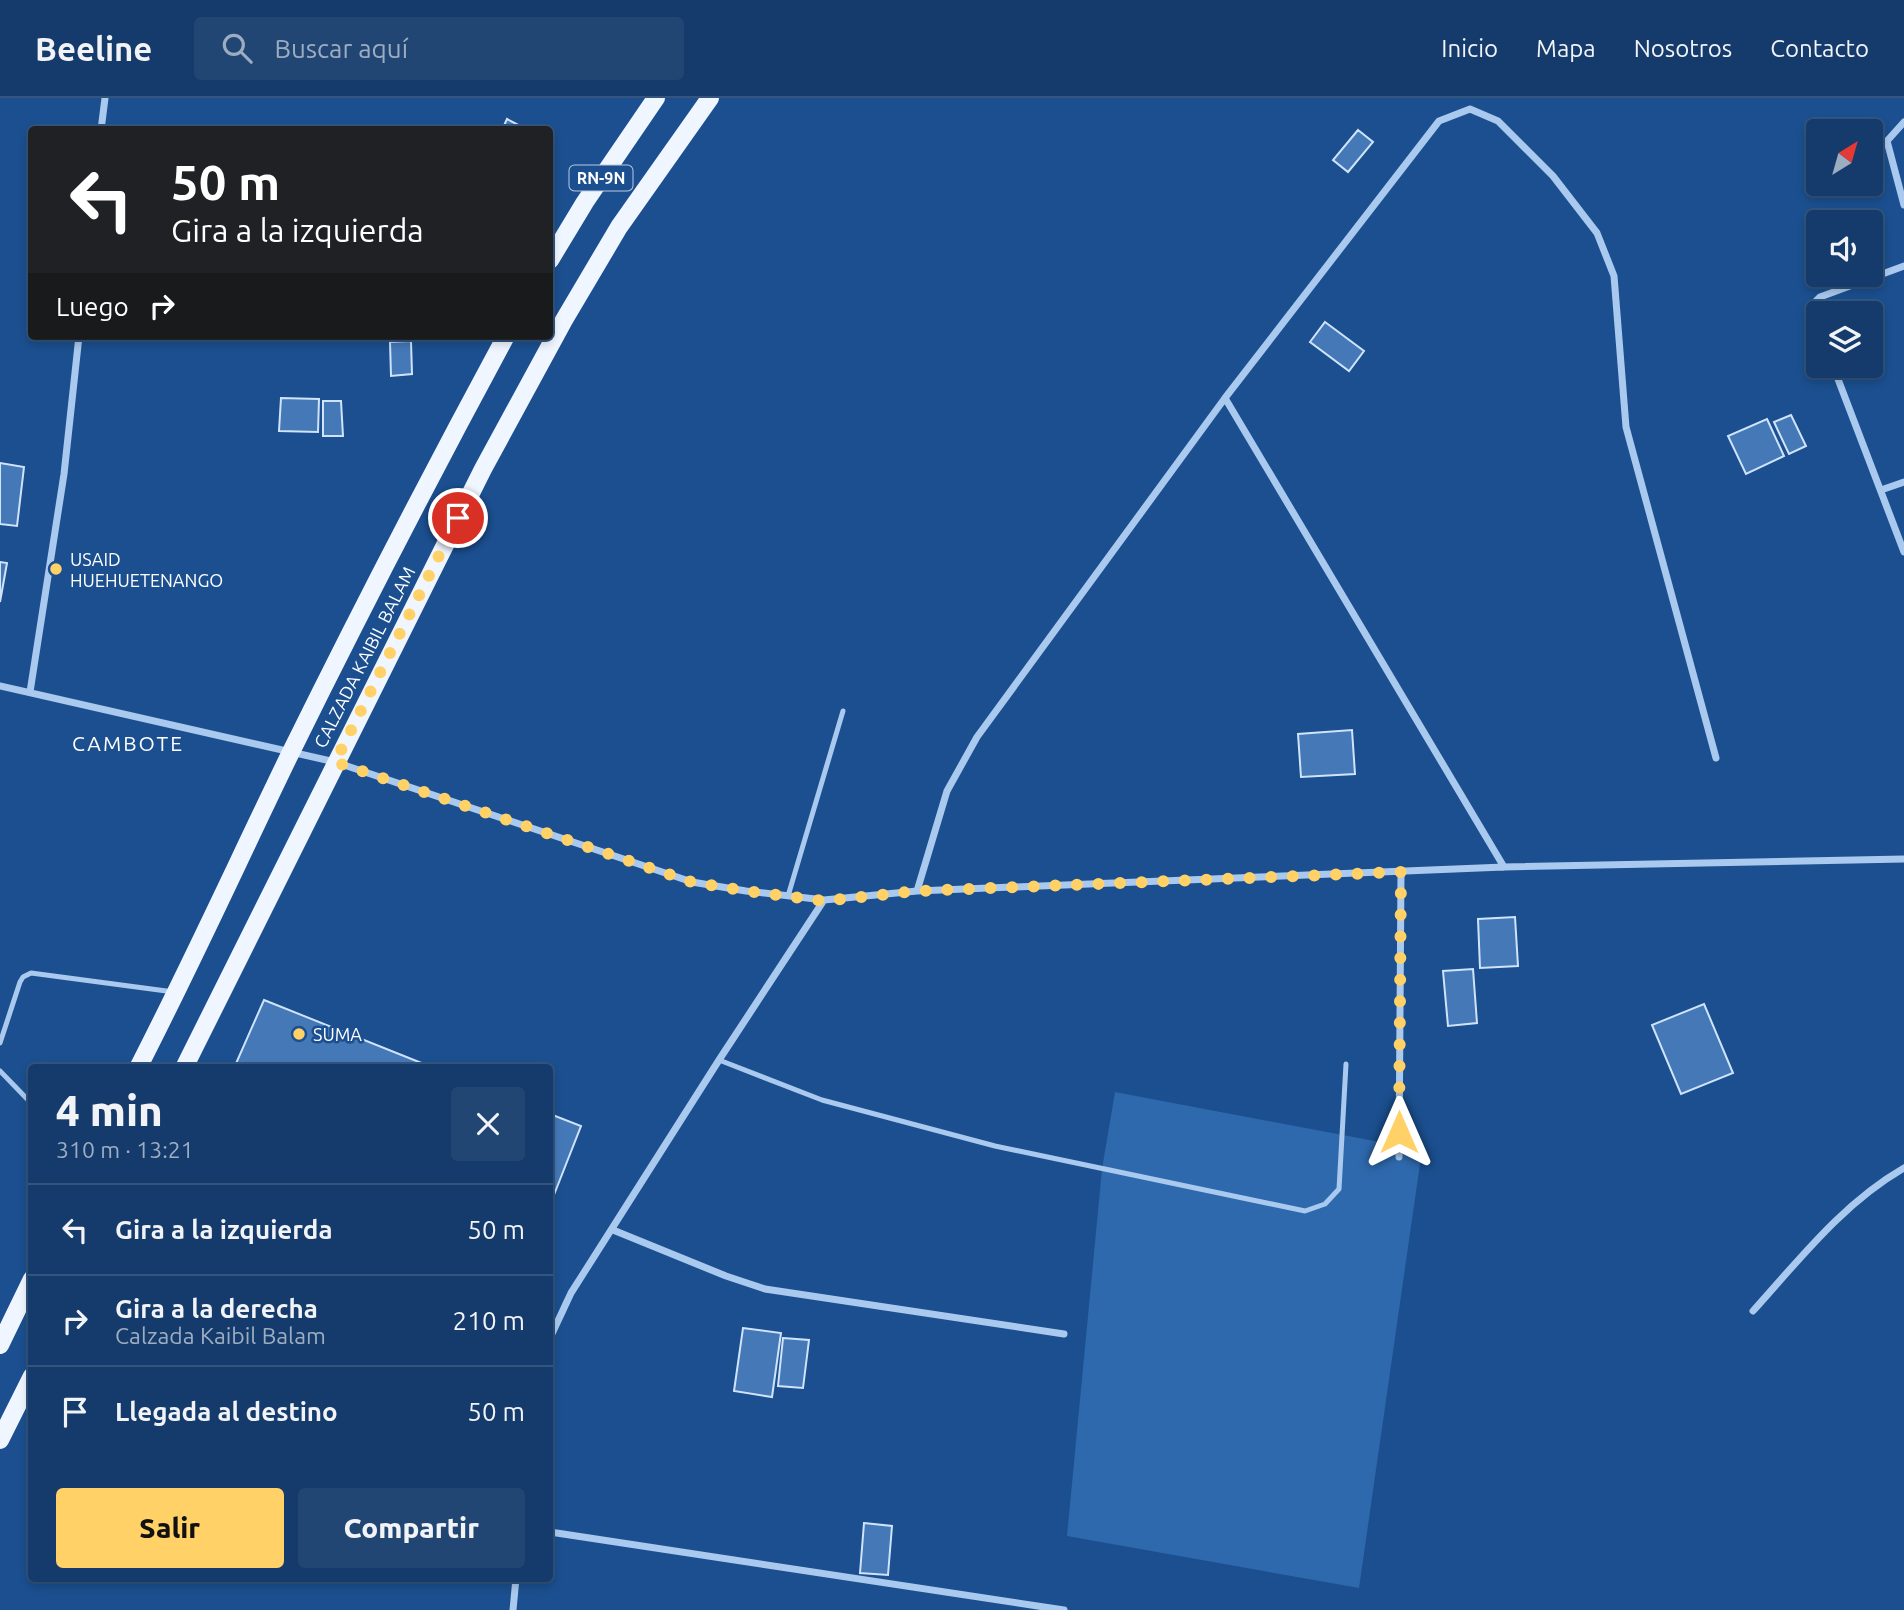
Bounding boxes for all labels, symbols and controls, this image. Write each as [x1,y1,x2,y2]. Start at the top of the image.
search box [194,17,684,80]
icon: search [218,29,256,67]
text: Beeline [35,30,152,67]
text: Buscar aquí [274,34,408,63]
text: Inicio [1441,35,1498,62]
text: Mapa [1536,35,1596,62]
text: Nosotros [1634,35,1732,62]
text: Contacto [1770,35,1869,62]
north arrow [1806,119,1883,196]
map controls [1806,119,1883,378]
icon: left [56,154,147,245]
text: 50 m [171,154,280,209]
road number: RN-9N [570,166,632,190]
button: sound [1806,210,1883,287]
text: Gira a la izquierda [171,212,424,248]
icon: right [143,287,181,325]
text: Luego [56,292,129,321]
button: layers [1806,301,1883,378]
pin [428,488,488,548]
icon: arrive [439,499,477,537]
place label: USAID HUEHUETENANGO [70,549,223,590]
marker: USAID HUEHUETENANGO [48,561,64,577]
street label: CALZADA KAIBIL BALAM [310,563,418,751]
district label: CAMBOTE [72,731,184,755]
place label: SUMA [313,1024,362,1044]
marker: SUMA [291,1026,307,1042]
text: 4 min [56,1087,163,1134]
button: close [451,1087,525,1161]
position arrow [1362,1095,1436,1169]
text: 310 m · 13:21 [56,1137,194,1162]
icon: left [56,1211,94,1249]
text: Gira a la izquierda [115,1215,333,1244]
text: 50 m [467,1215,525,1244]
text: Gira a la derecha [115,1294,318,1323]
icon: right [56,1302,94,1340]
text: 210 m [453,1306,525,1335]
text: Calzada Kaibil Balam [115,1323,326,1348]
icon: arrive [56,1393,94,1431]
text: Llegada al destino [115,1397,338,1426]
text: 50 m [467,1397,525,1426]
button: Salir [56,1488,284,1568]
button: Compartir [298,1488,525,1568]

